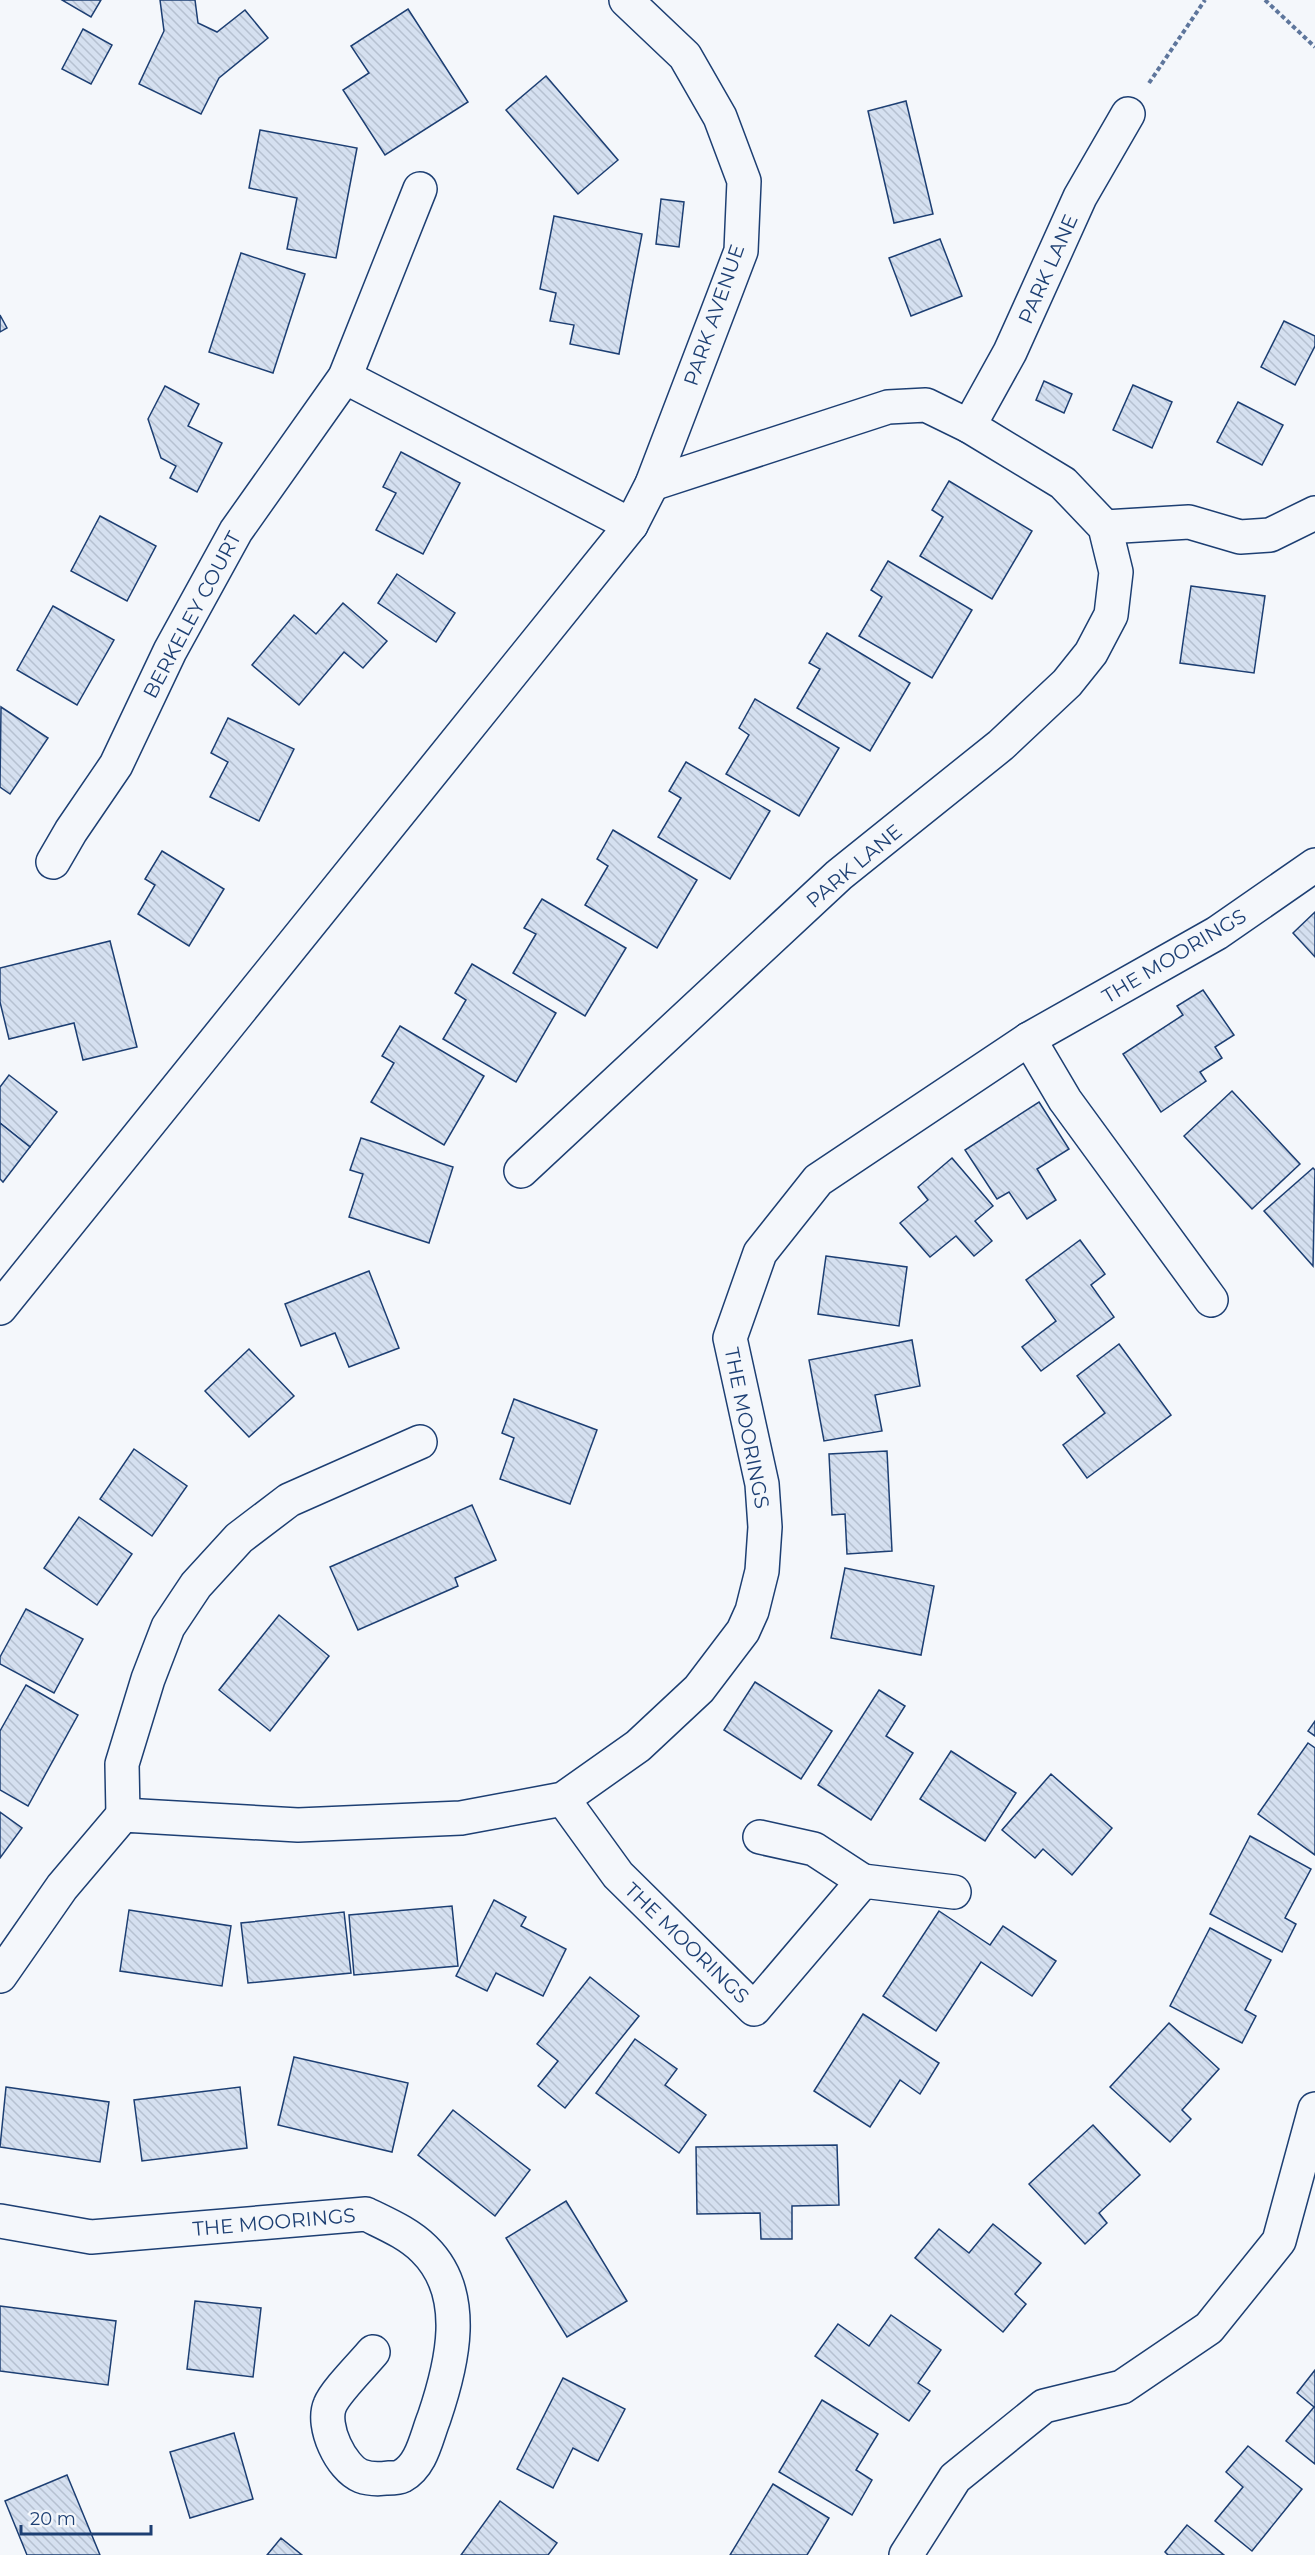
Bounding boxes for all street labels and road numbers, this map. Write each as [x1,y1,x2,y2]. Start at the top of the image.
street label: PARK LANE [1013,210,1083,328]
street label: PARK AVENUE [679,241,749,389]
street label: BERKELEY COURT [138,527,246,702]
street label: PARK LANE [801,819,907,913]
street label: THE MOORINGS [1098,904,1250,1008]
street label: THE MOORINGS [720,1345,774,1511]
street label: THE MOORINGS [620,1878,754,2008]
street label: THE MOORINGS [191,2203,357,2241]

